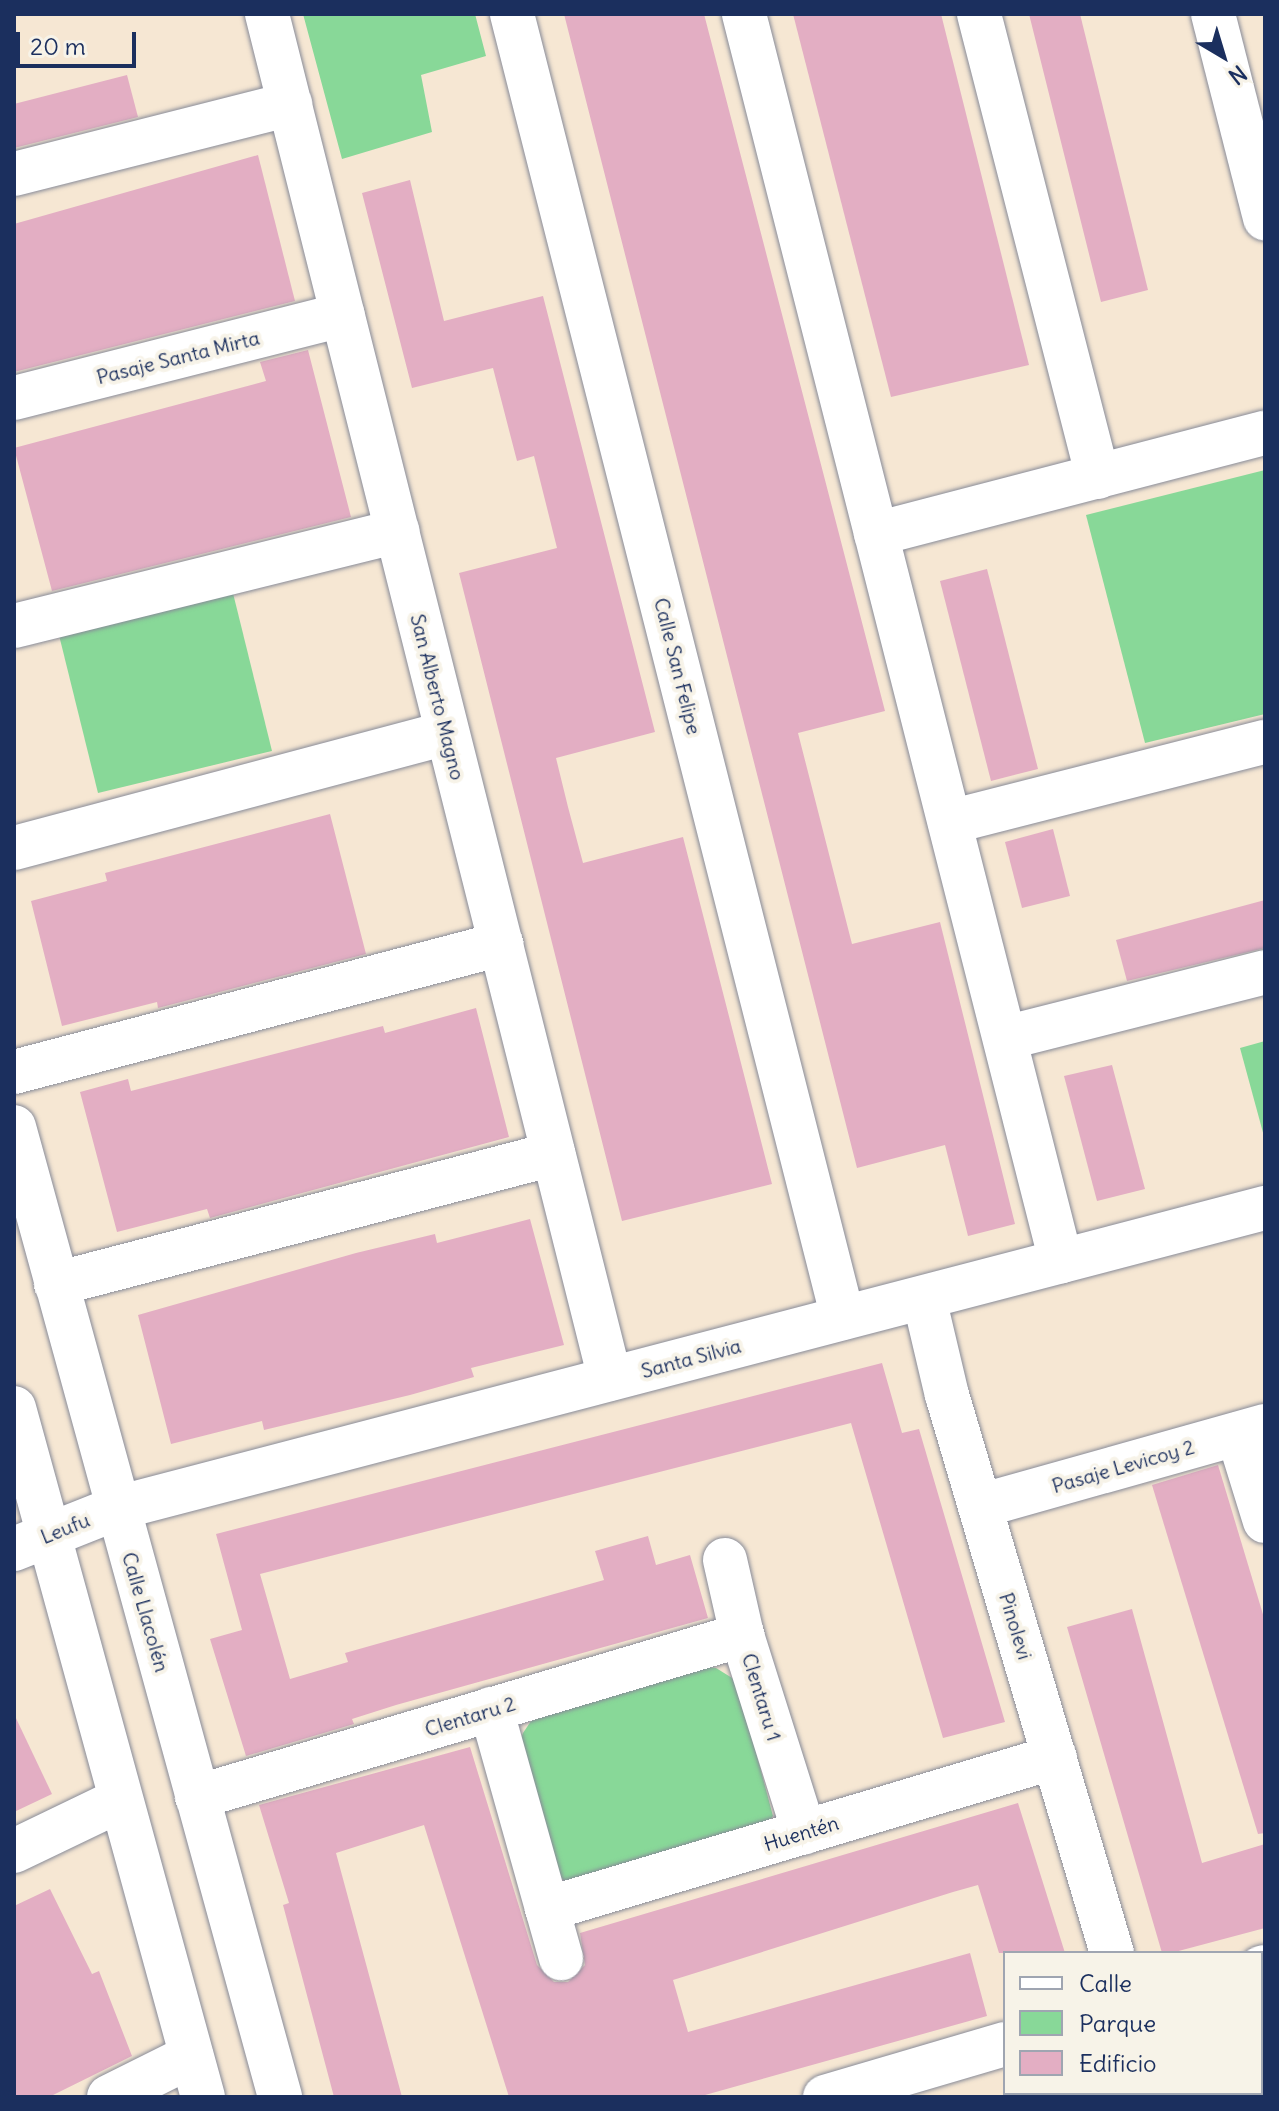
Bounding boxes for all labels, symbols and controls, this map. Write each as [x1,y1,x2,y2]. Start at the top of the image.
scale bar [20,16,140,66]
north arrow [1183,16,1263,96]
text: 20 m [30,31,86,61]
text: N [1223,59,1252,91]
street label: Pasaje Santa Mirta [94,325,262,389]
street label: Calle San Felipe [649,595,707,737]
street label: San Alberto Magno [406,611,470,783]
street label: Santa Silvia [638,1333,744,1383]
street label: Pasaje Levicoy 2 [1049,1434,1197,1498]
street label: Leufu [37,1507,93,1549]
street label: Calle Llacolén [117,1549,175,1675]
street label: Pinolevi [994,1590,1038,1662]
street label: Clentaru 1 [737,1650,787,1744]
street label: Clentaru 2 [422,1691,518,1741]
street label: Huentén [761,1810,841,1856]
legend [1003,1951,1263,2095]
text: Calle [1079,1968,1132,1998]
text: Parque [1079,2008,1156,2038]
text: Edificio [1079,2048,1157,2078]

